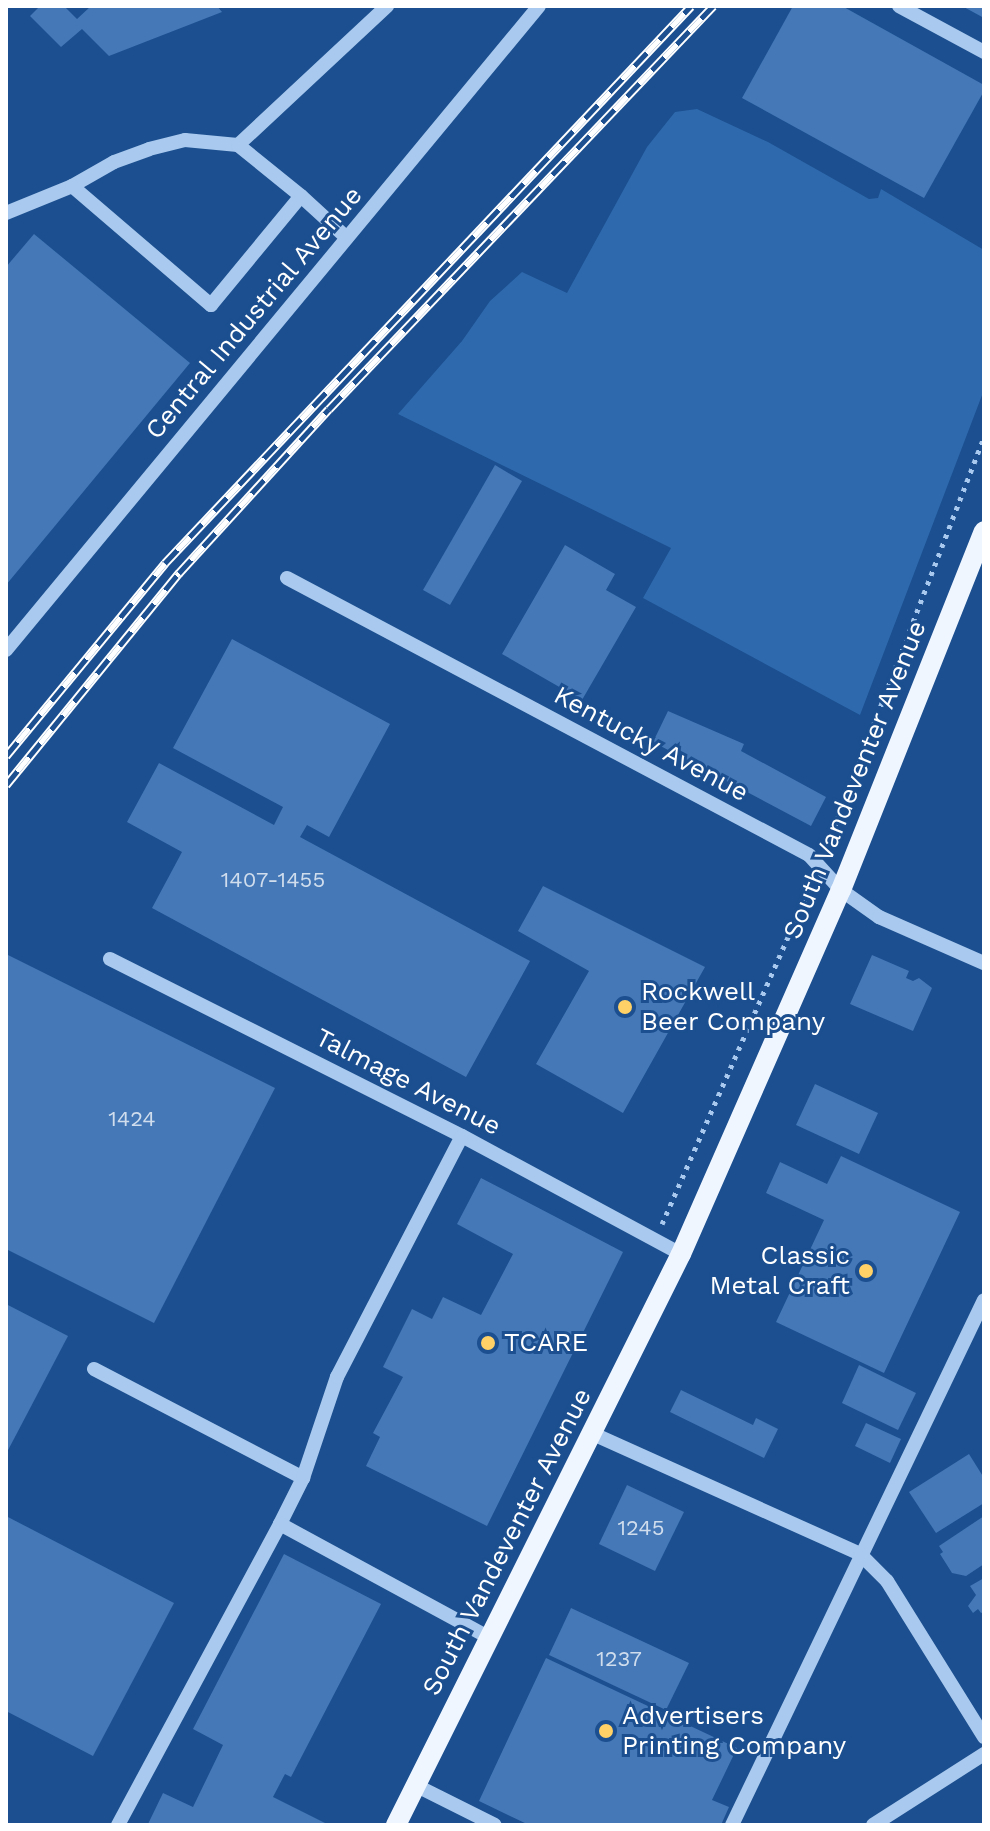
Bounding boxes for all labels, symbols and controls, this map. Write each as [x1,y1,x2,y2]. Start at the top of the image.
street label: Central Industrial Avenue [138,179,370,447]
street label: South Vandeventer Avenue [776,615,934,945]
street label: Kentucky Avenue [548,679,754,809]
house number: 1407-1455 [221,867,325,893]
place label: Rockwell Beer Company [641,976,826,1038]
marker: Rockwell Beer Company [616,998,634,1016]
street label: Talmage Avenue [310,1022,506,1142]
house number: 1424 [108,1106,156,1132]
place label: Classic Metal Craft [708,1240,850,1302]
marker: Classic Metal Craft [857,1262,875,1280]
place label: TCARE [504,1327,588,1359]
marker: TCARE [479,1334,497,1352]
street label: South Vandeventer Avenue [415,1382,599,1702]
house number: 1245 [618,1515,664,1541]
house number: 1237 [596,1646,642,1672]
place label: Advertisers Printing Company [622,1700,846,1762]
marker: Advertisers Printing Company [597,1722,615,1740]

